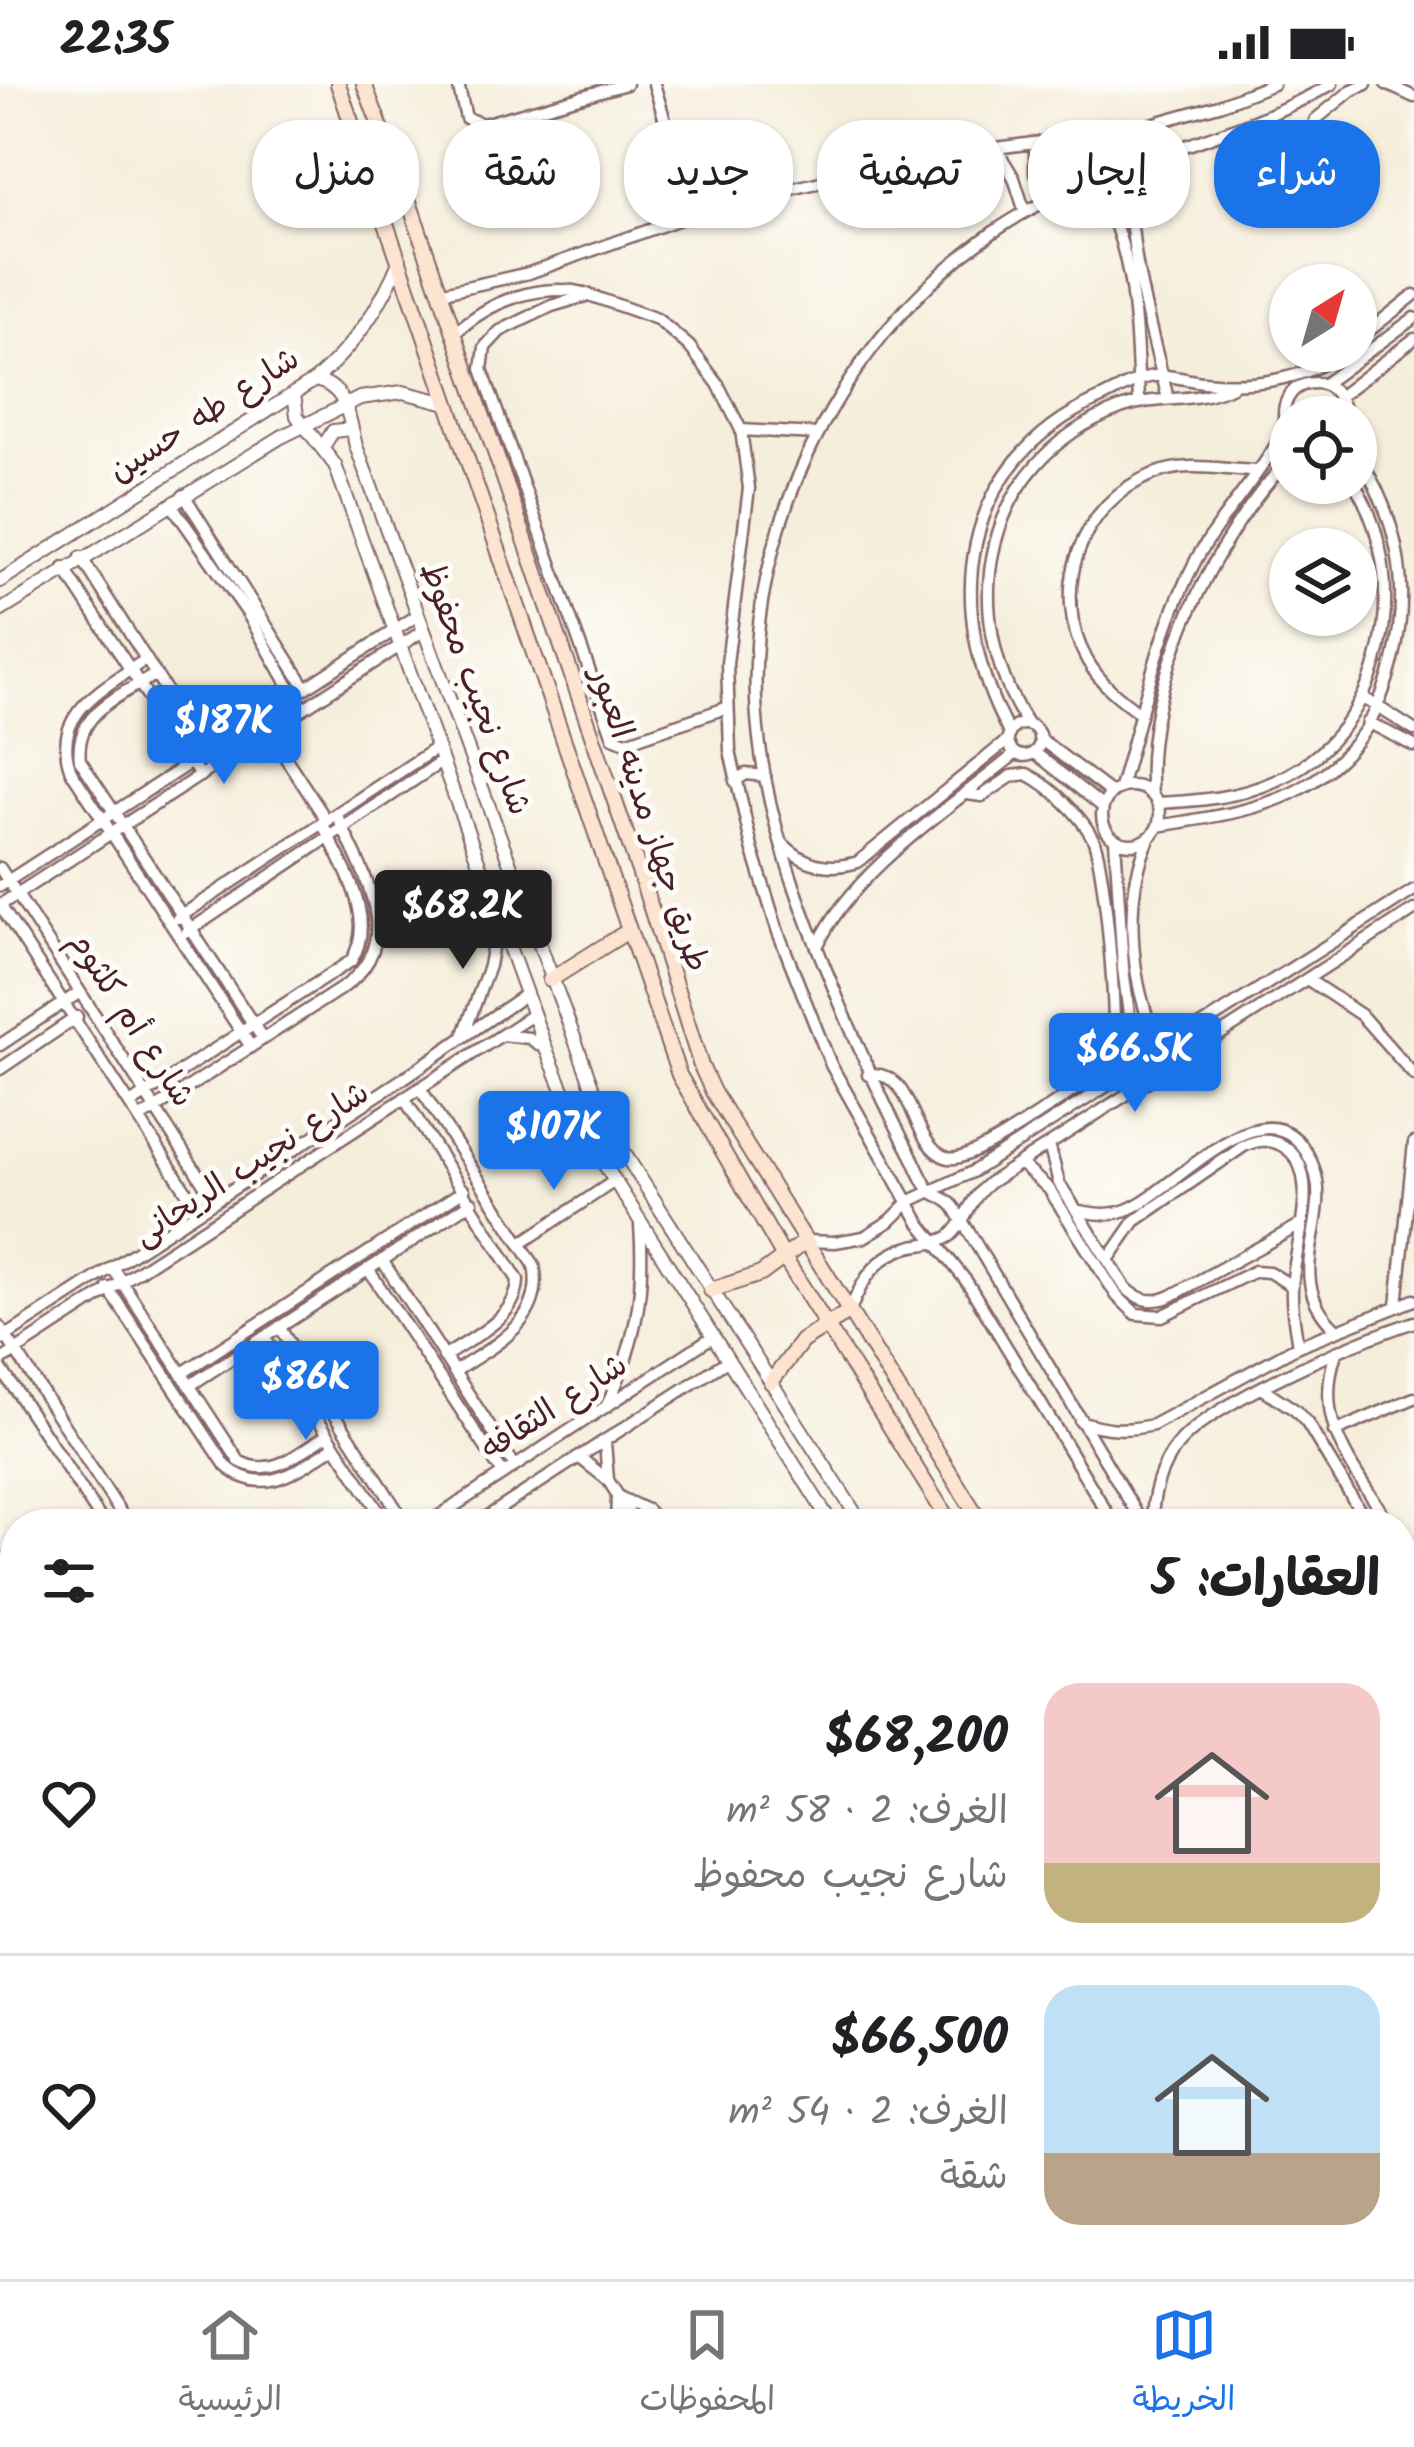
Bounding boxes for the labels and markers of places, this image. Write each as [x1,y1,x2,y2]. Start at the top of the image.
pin: $187K [140,685,308,787]
pin: $68.2K [365,870,561,972]
pin: $66.5K [1037,1013,1233,1115]
pin: $107K [470,1091,638,1193]
pin: $86K [235,1341,377,1443]

